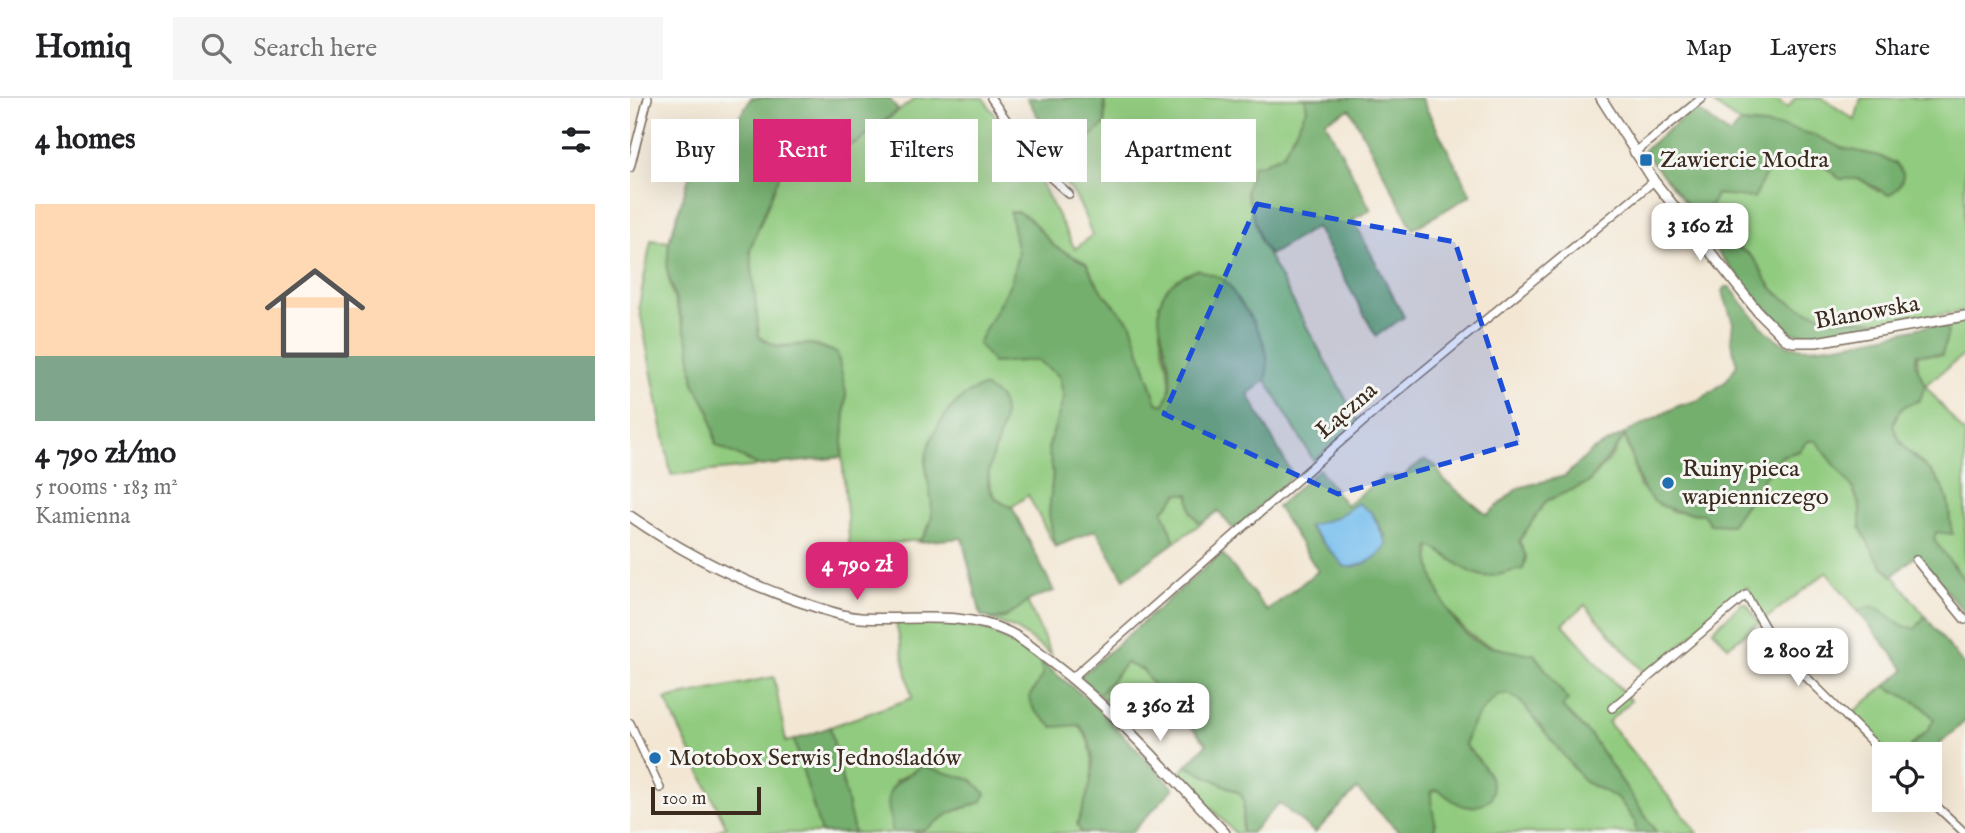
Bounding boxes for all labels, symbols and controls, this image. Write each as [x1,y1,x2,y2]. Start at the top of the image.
search box [173,17,663,80]
text: Homiq [35,27,131,69]
icon: search [197,29,235,67]
text: Search here [253,32,377,65]
text: Map [1686,33,1732,64]
text: Layers [1770,33,1837,64]
text: Share [1875,33,1930,64]
chip: Buy [651,119,739,182]
chip: Rent [753,119,851,182]
chip: Filters [865,119,978,182]
chip: New [992,119,1087,182]
chip: Apartment [1101,119,1256,182]
text: 4 homes [35,121,136,159]
icon: filters [557,121,595,159]
place label: Zawiercie Modra [1660,145,1830,176]
marker: Zawiercie Modra [1638,152,1654,168]
pin: 3 160 zł [1628,204,1772,263]
text: 3 160 zł [1667,211,1733,240]
icon: home [252,250,378,376]
street label: Blanowska [1812,288,1922,337]
street label: Łączna [1310,375,1385,446]
text: 4 790 zł/mo [35,435,176,473]
place label: Ruiny pieca wapienniczego [1682,454,1829,513]
text: 5 rooms · 183 m² [35,473,178,502]
marker: Ruiny pieca wapienniczego [1660,475,1676,491]
text: Kamienna [35,502,130,531]
pin: 4 790 zł [785,542,929,602]
text: 4 790 zł [822,550,892,579]
pin: 2 800 zł [1726,628,1870,688]
text: 2 800 zł [1763,636,1833,665]
pin: 2 360 zł [1088,684,1232,743]
text: 2 360 zł [1126,691,1194,720]
map controls [1872,742,1942,812]
button: locate [1872,742,1942,812]
place label: Motobox Serwis Jednośladów [669,743,962,774]
marker: Motobox Serwis Jednośladów [647,750,663,766]
scale bar [651,784,761,816]
text: 100 m [662,787,706,811]

